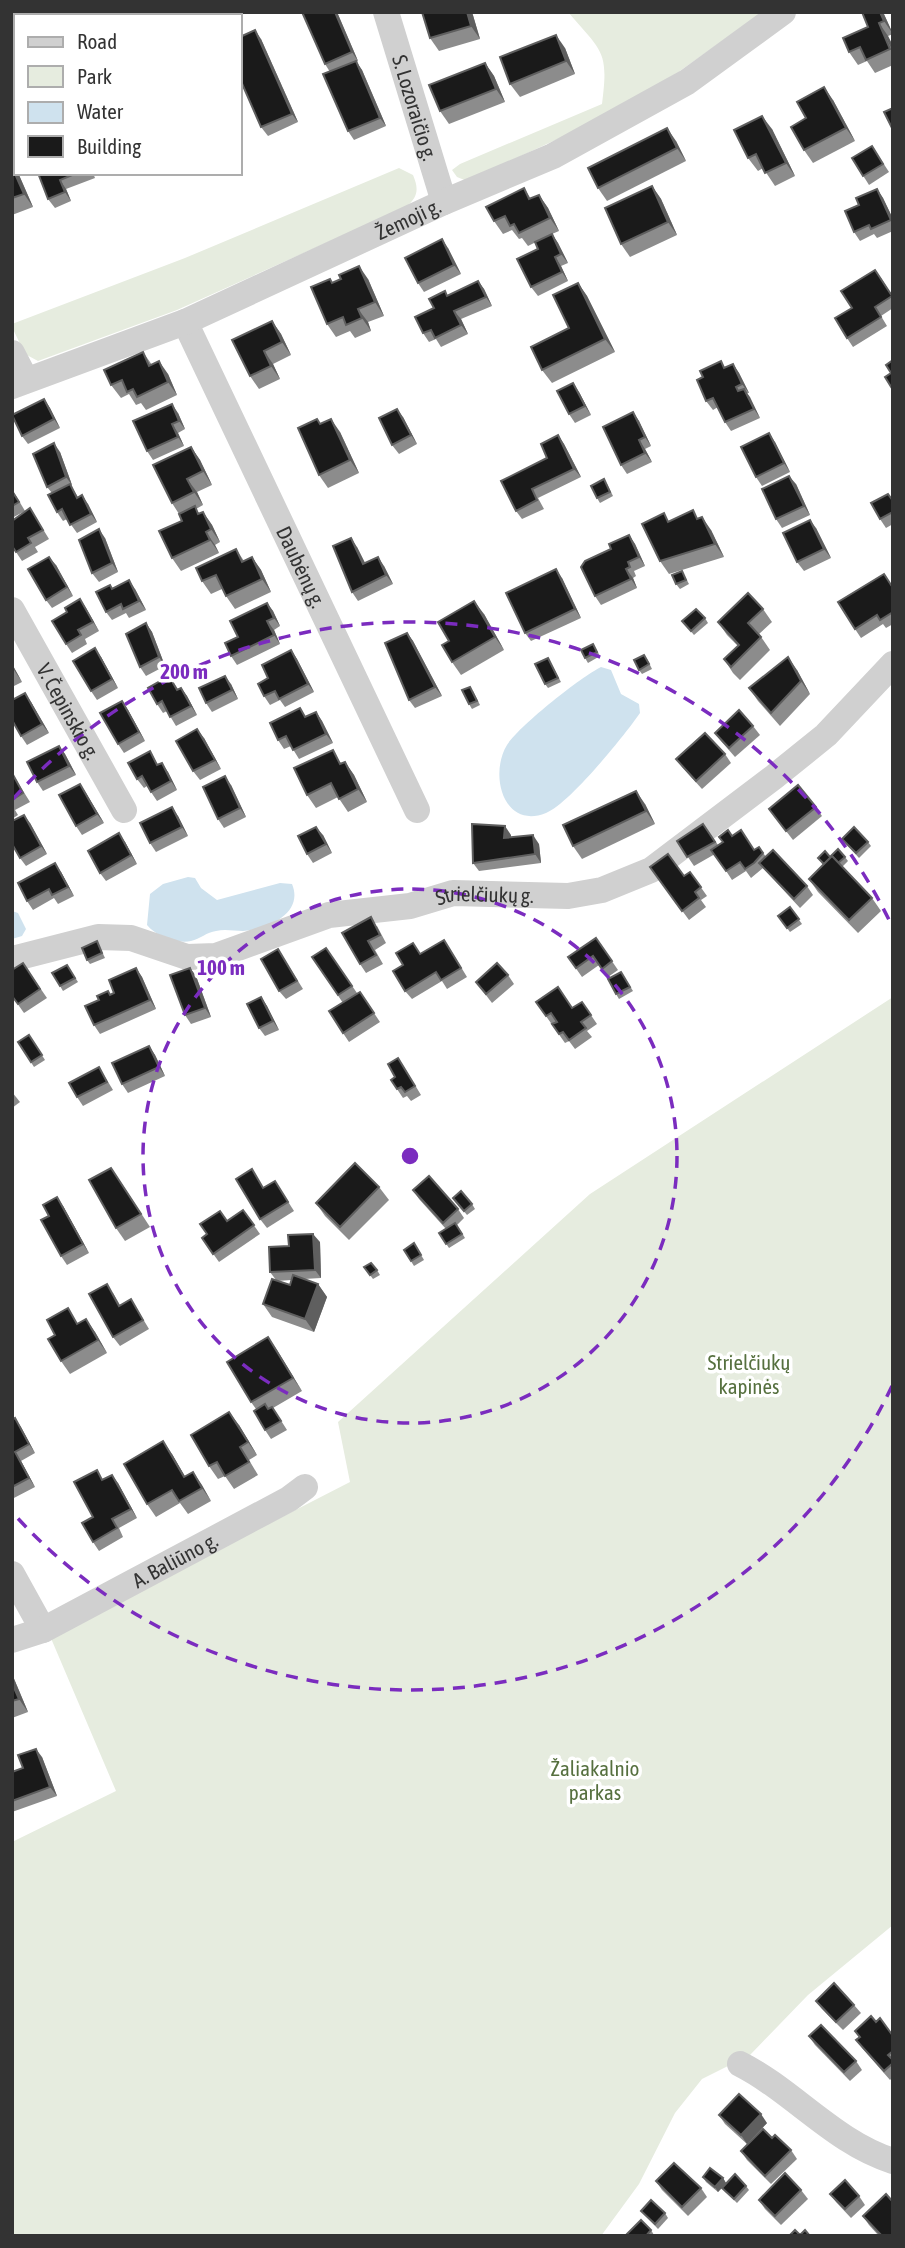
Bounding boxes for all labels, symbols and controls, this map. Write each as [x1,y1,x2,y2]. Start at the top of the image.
legend [14,14,242,175]
text: Road [77,29,117,53]
street label: S. Lozoraičio g. [388,52,443,163]
text: Park [77,64,112,88]
text: Water [77,99,124,123]
text: Building [77,134,141,158]
street label: Žemoji g. [371,193,444,244]
street label: Daubėnų g. [272,522,331,611]
street label: V. Čepinskio g. [32,659,105,764]
text: 200 m [160,659,208,683]
street label: Strielčiukų g. [432,881,534,910]
text: 100 m [197,955,245,979]
centre of rings [398,1144,422,1168]
park label: Strielčiukų kapinės [708,1350,790,1398]
street label: A. Baliūno g. [128,1527,222,1592]
park label: Žaliakalnio parkas [551,1756,639,1804]

